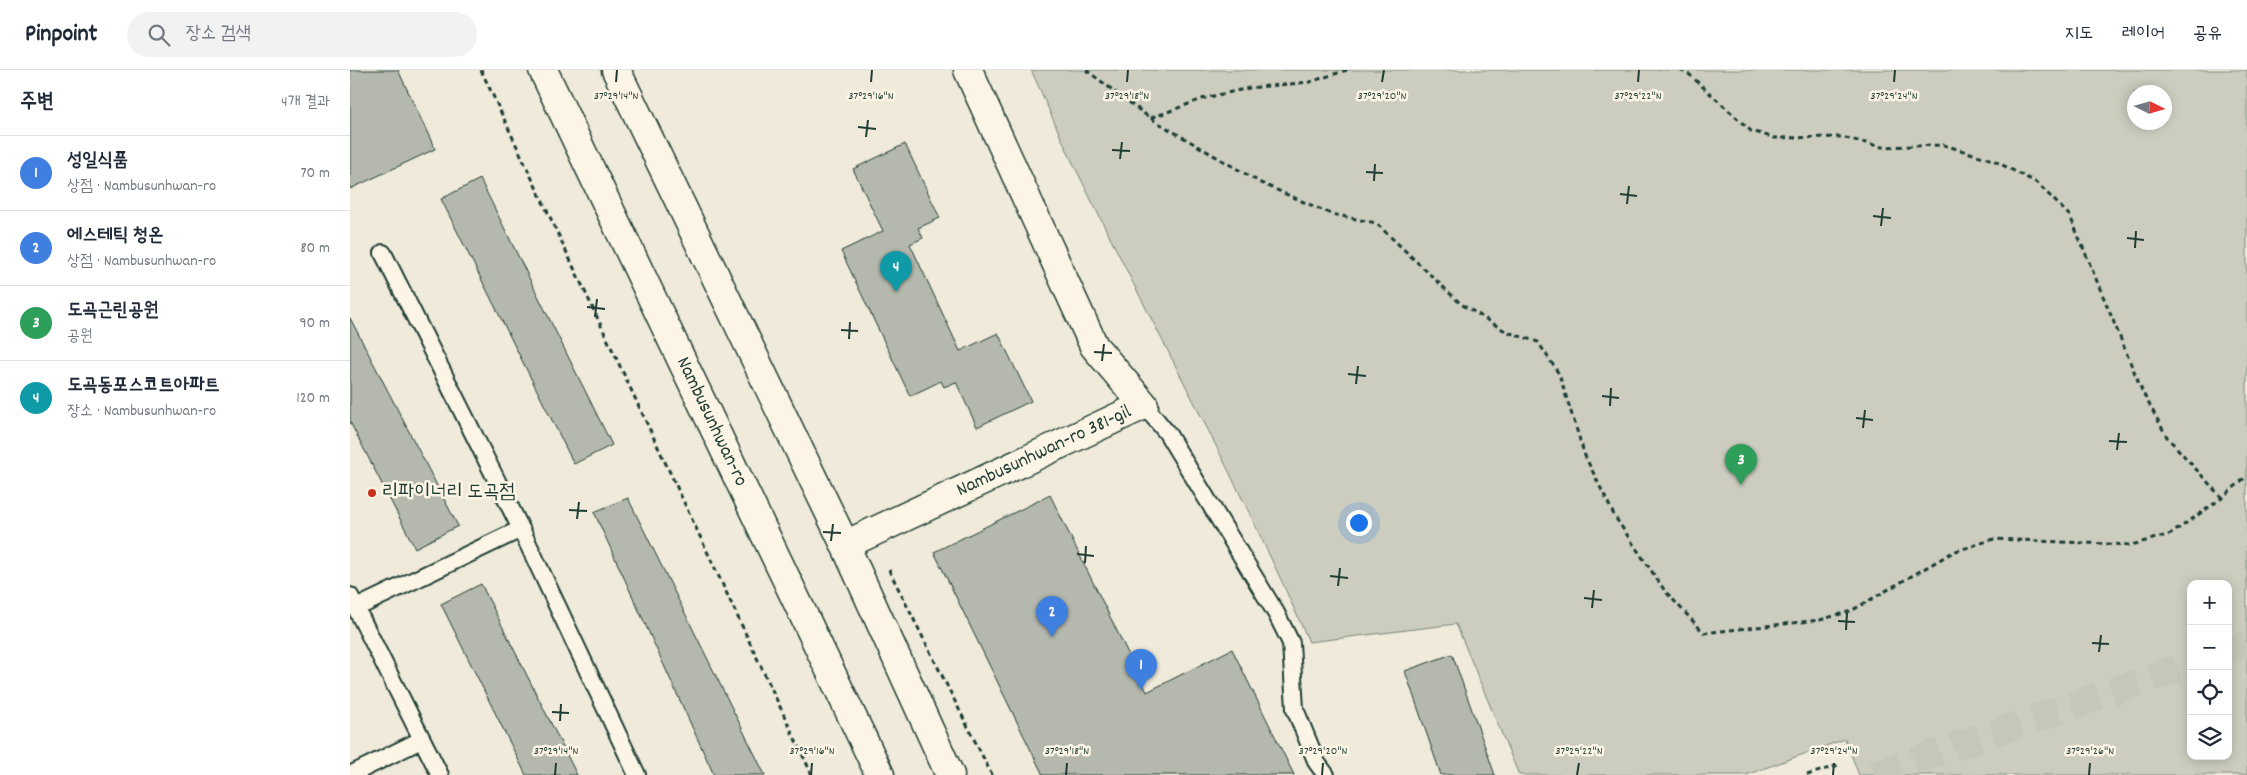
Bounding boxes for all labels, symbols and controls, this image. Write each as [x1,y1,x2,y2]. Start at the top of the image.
search box [127,12,477,57]
text: Pinpoint [25,18,97,52]
icon: search [145,21,173,49]
text: 장소 검색 [185,21,251,48]
text: 지도 [2065,22,2094,47]
text: 레이어 [2122,22,2165,47]
text: 공유 [2193,22,2222,47]
north arrow [2127,85,2172,130]
text: 주변 [20,88,54,118]
text: 37°29'14"N [594,88,638,105]
text: 37°29'16"N [848,88,894,105]
text: 37°29'18"N [1105,88,1149,105]
text: 37°29'20"N [1358,88,1406,105]
text: 37°29'22"N [1614,88,1662,105]
text: 37°29'24"N [1870,88,1918,105]
text: 4개 결과 [281,91,330,114]
text: 성일식품 [67,148,128,175]
text: 1 [34,162,38,185]
text: 70 m [300,162,330,185]
text: 상점 · Nambusunhwan-ro [67,175,216,198]
text: 에스테틱 청온 [67,223,163,250]
text: 2 [33,237,40,260]
text: 80 m [300,237,330,260]
text: 상점 · Nambusunhwan-ro [67,250,216,273]
pin: 4 [880,251,912,292]
text: 도곡근린공원 [67,298,159,325]
text: 3 [32,312,40,335]
text: 90 m [299,312,330,335]
text: 공원 [67,325,93,348]
street label: Nambusunhwan-ro [668,352,754,491]
text: 도곡동포스코트아파트 [67,373,220,400]
text: 4 [33,387,39,410]
text: 120 m [296,387,330,410]
street label: Nambusunhwan-ro 381-gil [952,399,1137,505]
text: 장소 · Nambusunhwan-ro [67,400,216,423]
pin: 3 [1725,444,1757,485]
place label: 리파이너리 도곡점 [382,479,515,507]
marker: 리파이너리 도곡점 [366,487,378,499]
your location [1346,510,1372,536]
map controls [2187,580,2232,760]
button: + [2187,580,2232,625]
pin: 2 [1036,596,1068,637]
button: − [2187,625,2232,670]
pin: 1 [1125,649,1157,690]
button: locate [2187,670,2232,715]
button: layers [2187,715,2232,760]
text: 37°29'14"N [534,743,578,760]
text: 37°29'16"N [789,743,835,760]
text: 37°29'18"N [1045,743,1089,760]
text: 37°29'20"N [1299,743,1347,760]
text: 37°29'22"N [1555,743,1603,760]
text: 37°29'24"N [1810,743,1858,760]
text: 37°29'26"N [2066,743,2114,760]

